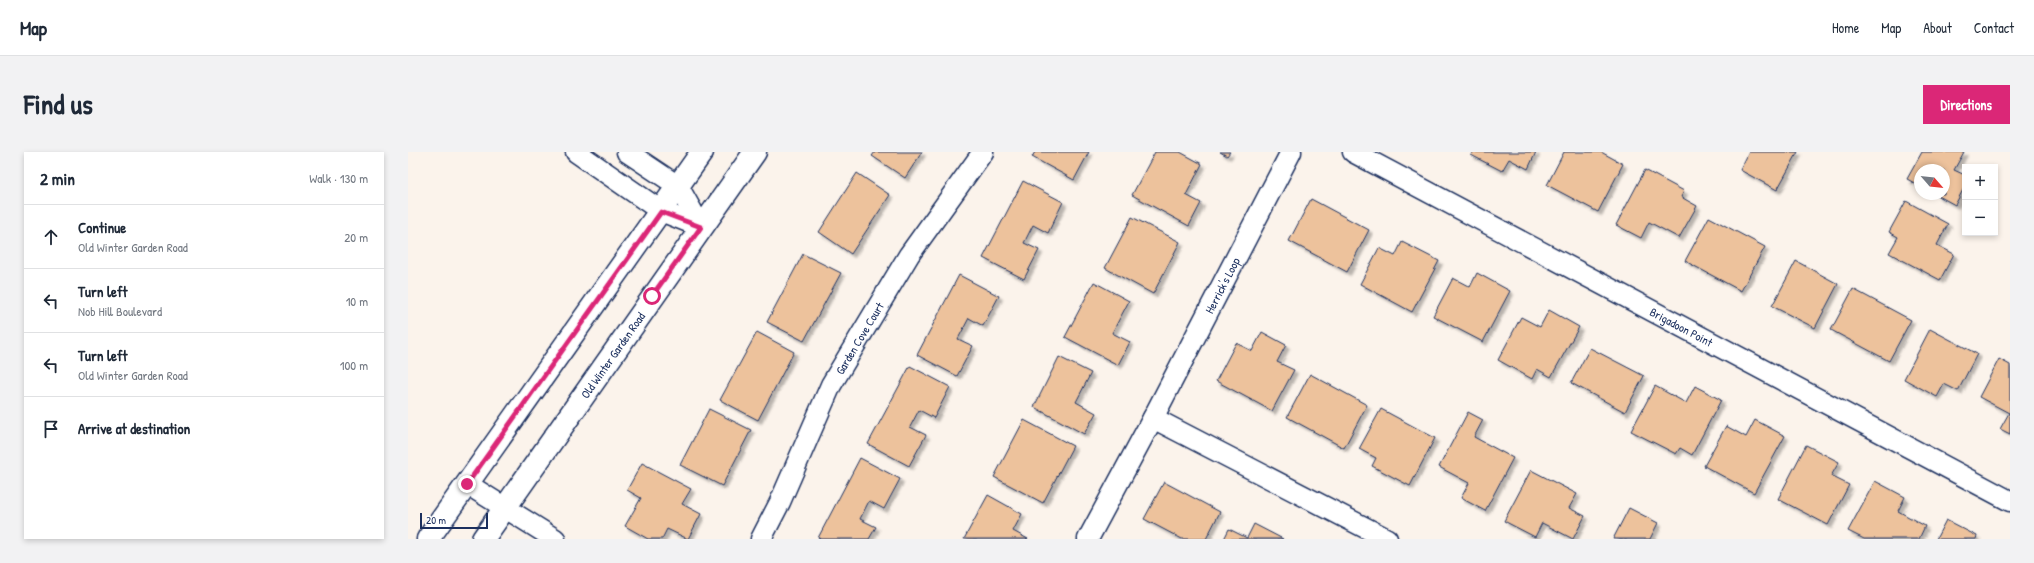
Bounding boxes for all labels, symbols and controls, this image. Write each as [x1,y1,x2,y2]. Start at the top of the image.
text: Map [20,15,47,41]
text: Home [1832,18,1859,37]
text: Map [1881,18,1901,37]
text: About [1923,18,1952,37]
text: Contact [1974,18,2014,37]
text: Find us [24,85,93,123]
button: Directions [1923,85,2010,124]
north arrow [1914,164,1950,200]
map controls [1962,164,1998,236]
button: + [1962,164,1998,200]
text: 2 min [40,167,75,190]
text: Walk · 130 m [309,169,368,187]
button: − [1962,200,1998,236]
text: Continue [78,217,126,238]
icon: ahead [40,226,62,248]
text: 20 m [344,228,368,246]
text: Old Winter Garden Road [78,238,188,256]
street label: Herrick's Loop [1200,254,1243,316]
text: Turn left [78,281,128,302]
route start [643,287,661,305]
icon: left [40,290,62,312]
text: 10 m [346,292,368,310]
street label: Garden Cove Court [831,298,888,377]
text: Nob Hill Boulevard [78,302,162,320]
street label: Brigadoon Point [1647,303,1717,351]
street label: Old Winter Garden Road [576,308,649,401]
text: Turn left [78,345,128,366]
icon: left [40,354,62,376]
text: 100 m [340,356,368,374]
text: Old Winter Garden Road [78,366,188,384]
icon: arrive [40,418,62,440]
text: Arrive at destination [78,418,190,439]
route end [458,475,476,493]
scale bar [420,511,488,530]
text: 20 m [426,513,446,527]

